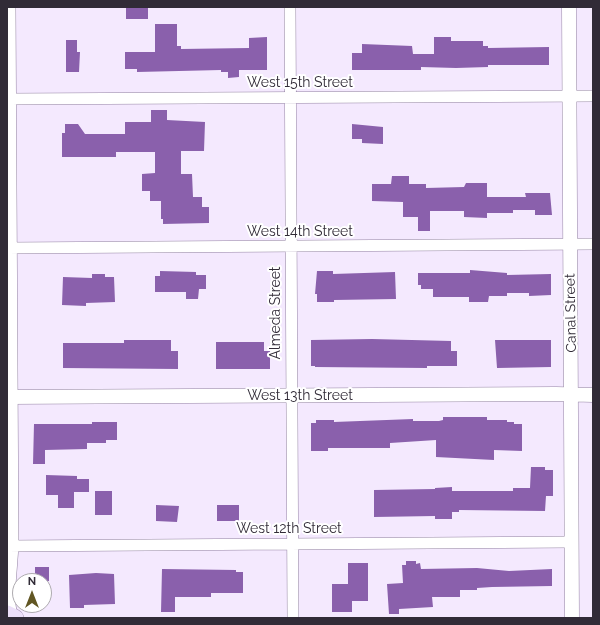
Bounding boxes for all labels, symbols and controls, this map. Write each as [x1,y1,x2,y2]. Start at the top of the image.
street label: West 15th Street [247,75,353,91]
street label: West 14th Street [247,224,353,240]
street label: Almeda Street [268,266,284,360]
street label: Canal Street [562,273,580,353]
street label: West 13th Street [247,388,353,404]
street label: West 12th Street [236,521,342,537]
north arrow [12,573,52,613]
text: N [28,575,36,588]

